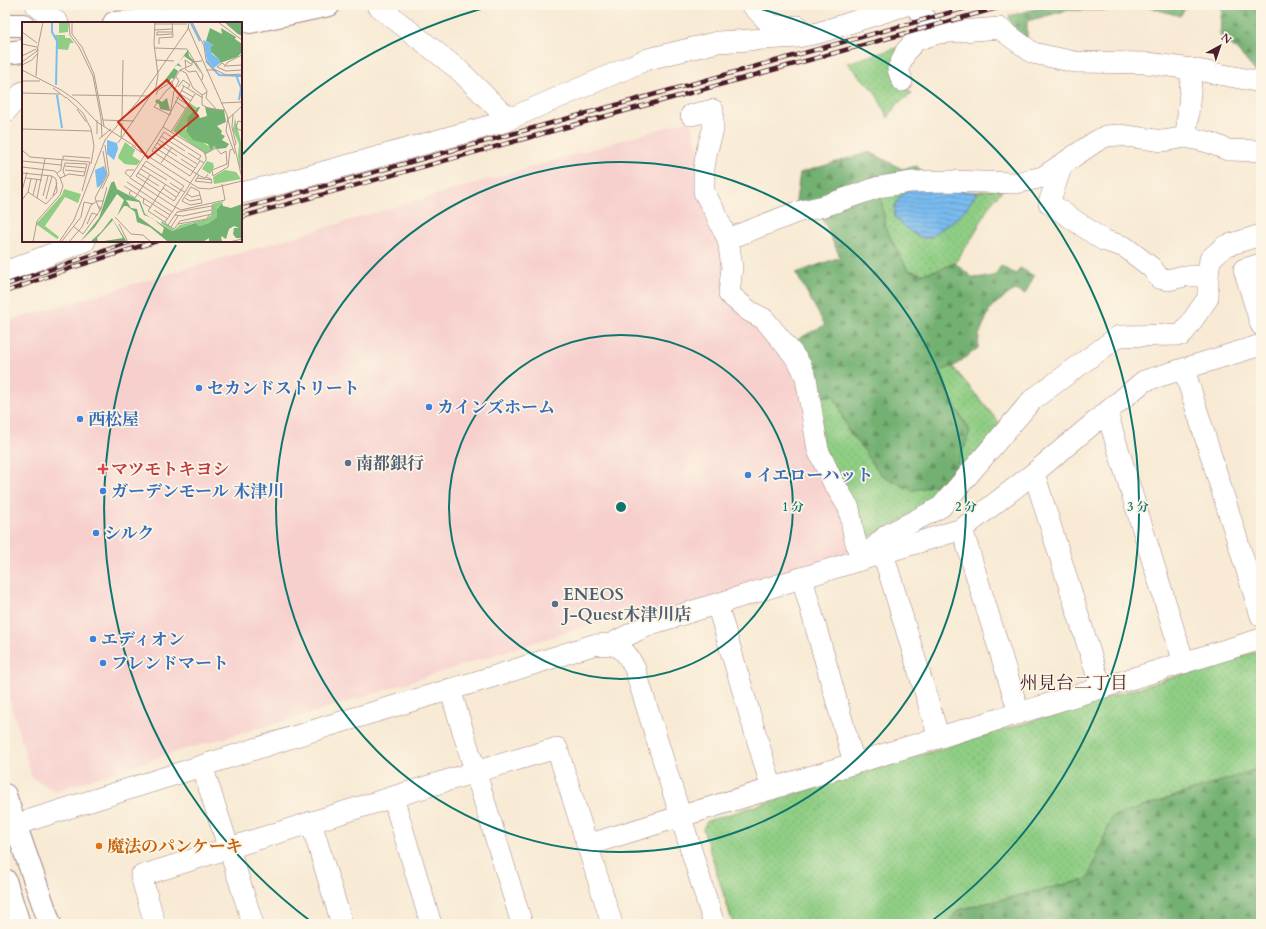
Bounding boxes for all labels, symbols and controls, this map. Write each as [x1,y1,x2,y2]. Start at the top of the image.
inset map [22,22,242,242]
north arrow [1200,26,1240,66]
text: N [1218,30,1235,48]
place label: セカンドストリート [207,377,360,400]
marker: セカンドストリート [194,383,204,393]
place label: カインズホーム [437,396,555,419]
marker: カインズホーム [424,402,434,412]
place label: 西松屋 [88,408,139,431]
marker: 西松屋 [75,414,85,424]
place label: 南都銀行 [356,452,424,475]
place label: マツモトキヨシ [111,458,230,481]
marker: 南都銀行 [343,458,353,468]
marker: マツモトキヨシ [98,464,108,474]
place label: イエローハット [756,464,873,487]
marker: イエローハット [743,470,753,480]
place label: ガーデンモール 木津川 [111,480,284,503]
marker: ガーデンモール 木津川 [98,486,108,496]
text: 1 分 [782,499,804,515]
text: 2 分 [955,499,977,515]
text: 3 分 [1127,499,1149,515]
centre of rings [614,500,628,514]
place label: シルク [104,522,154,545]
marker: シルク [91,528,101,538]
place label: ENEOS J-Quest木津川店 [560,583,691,626]
marker: ENEOS J-Quest木津川店 [550,599,560,609]
place label: エディオン [101,628,185,651]
marker: エディオン [88,634,98,644]
place label: フレンドマート [111,652,229,675]
marker: フレンドマート [98,658,108,668]
district label: 州見台二丁目 [1020,671,1128,696]
place label: 魔法のパンケーキ [107,835,243,858]
marker: 魔法のパンケーキ [94,841,104,851]

